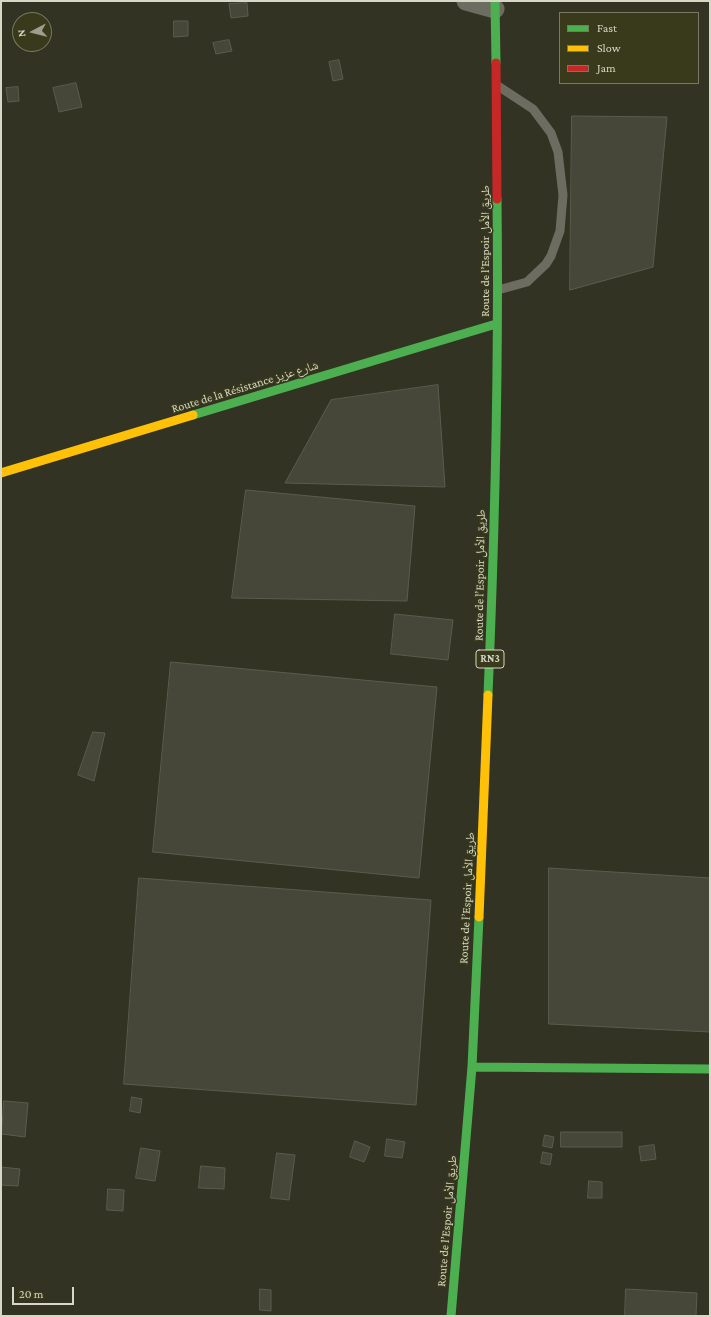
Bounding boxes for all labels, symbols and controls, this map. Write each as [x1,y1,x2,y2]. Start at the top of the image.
north arrow [12,12,52,52]
legend [559,12,699,84]
text: Fast [597,21,617,35]
text: N [15,29,27,38]
text: Slow [597,41,621,55]
text: Jam [597,61,616,75]
street label: Route de l’Espoir طريق الأمل [478,185,492,317]
street label: Route de la Résistance شارع عزيز [170,358,320,416]
street label: Route de l’Espoir طريق الأمل [472,509,488,641]
road number: RN3 [476,650,504,668]
street label: Route de l’Espoir طريق الأمل [456,832,478,964]
street label: Route de l’Espoir طريق الأمل [434,1155,460,1287]
scale bar [14,1279,76,1305]
text: 20 m [19,1287,43,1301]

